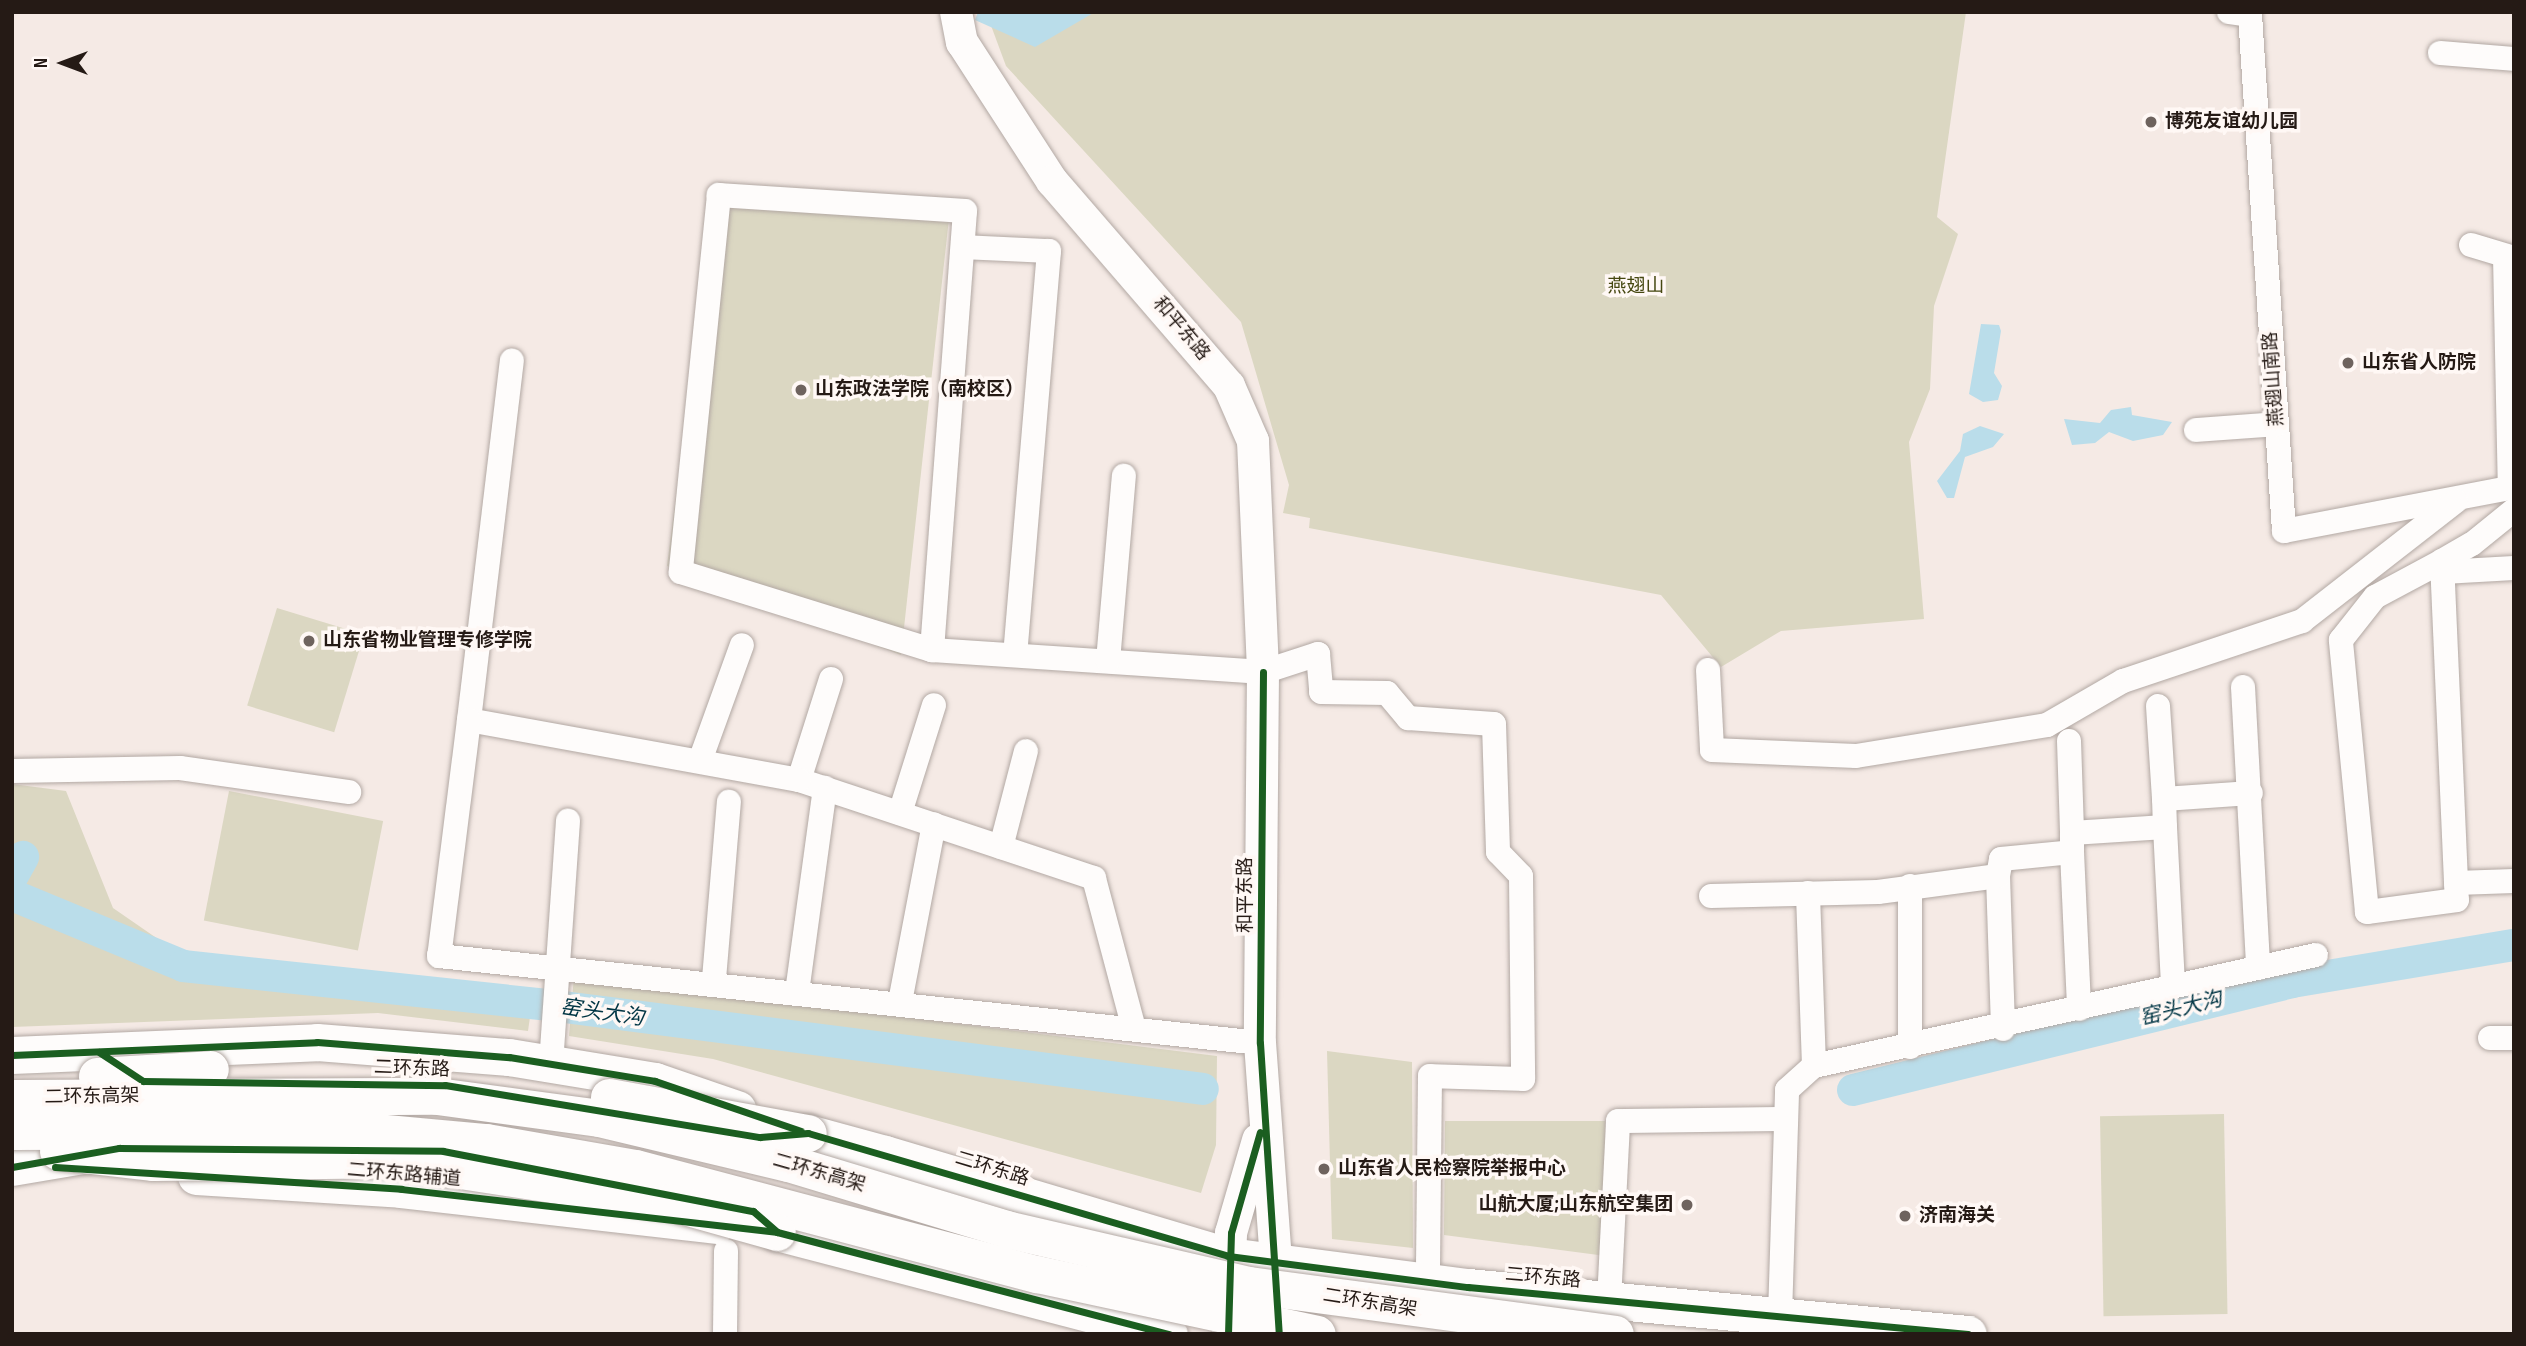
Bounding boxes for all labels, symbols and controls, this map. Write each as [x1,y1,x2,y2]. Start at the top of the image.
north arrow [28,28,98,98]
text: N [30,58,53,68]
place label: 博苑友谊幼儿园 [2165,111,2298,133]
marker: 博苑友谊幼儿园 [2143,114,2159,130]
park label: 燕翅山 [1608,276,1664,298]
street label: 和平东路 [1148,293,1214,365]
street label: 燕翅山南路 [2259,331,2289,427]
place label: 山东省人防院 [2362,352,2476,374]
marker: 山东省人防院 [2340,355,2356,371]
place label: 山东政法学院（南校区） [815,379,1024,401]
marker: 山东政法学院（南校区） [793,382,809,398]
place label: 山东省物业管理专修学院 [323,630,532,652]
marker: 山东省物业管理专修学院 [301,633,317,649]
street label: 和平东路 [1235,857,1257,933]
water label: 窑头大沟 [2137,987,2225,1031]
water label: 窑头大沟 [559,995,645,1031]
street label: 二环东路 [374,1056,450,1082]
street label: 二环东高架 [44,1085,140,1109]
street label: 二环东路 [952,1147,1032,1191]
street label: 二环东高架 [770,1149,868,1197]
place label: 山东省人民检察院举报中心 [1338,1158,1566,1180]
street label: 二环东路辅道 [346,1159,462,1191]
marker: 山东省人民检察院举报中心 [1316,1161,1332,1177]
place label: 山航大厦;山东航空集团 [1479,1194,1673,1216]
marker: 山航大厦;山东航空集团 [1679,1197,1695,1213]
place label: 济南海关 [1919,1205,1995,1227]
marker: 济南海关 [1897,1208,1913,1224]
street label: 二环东路 [1504,1263,1582,1293]
street label: 二环东高架 [1321,1284,1419,1322]

